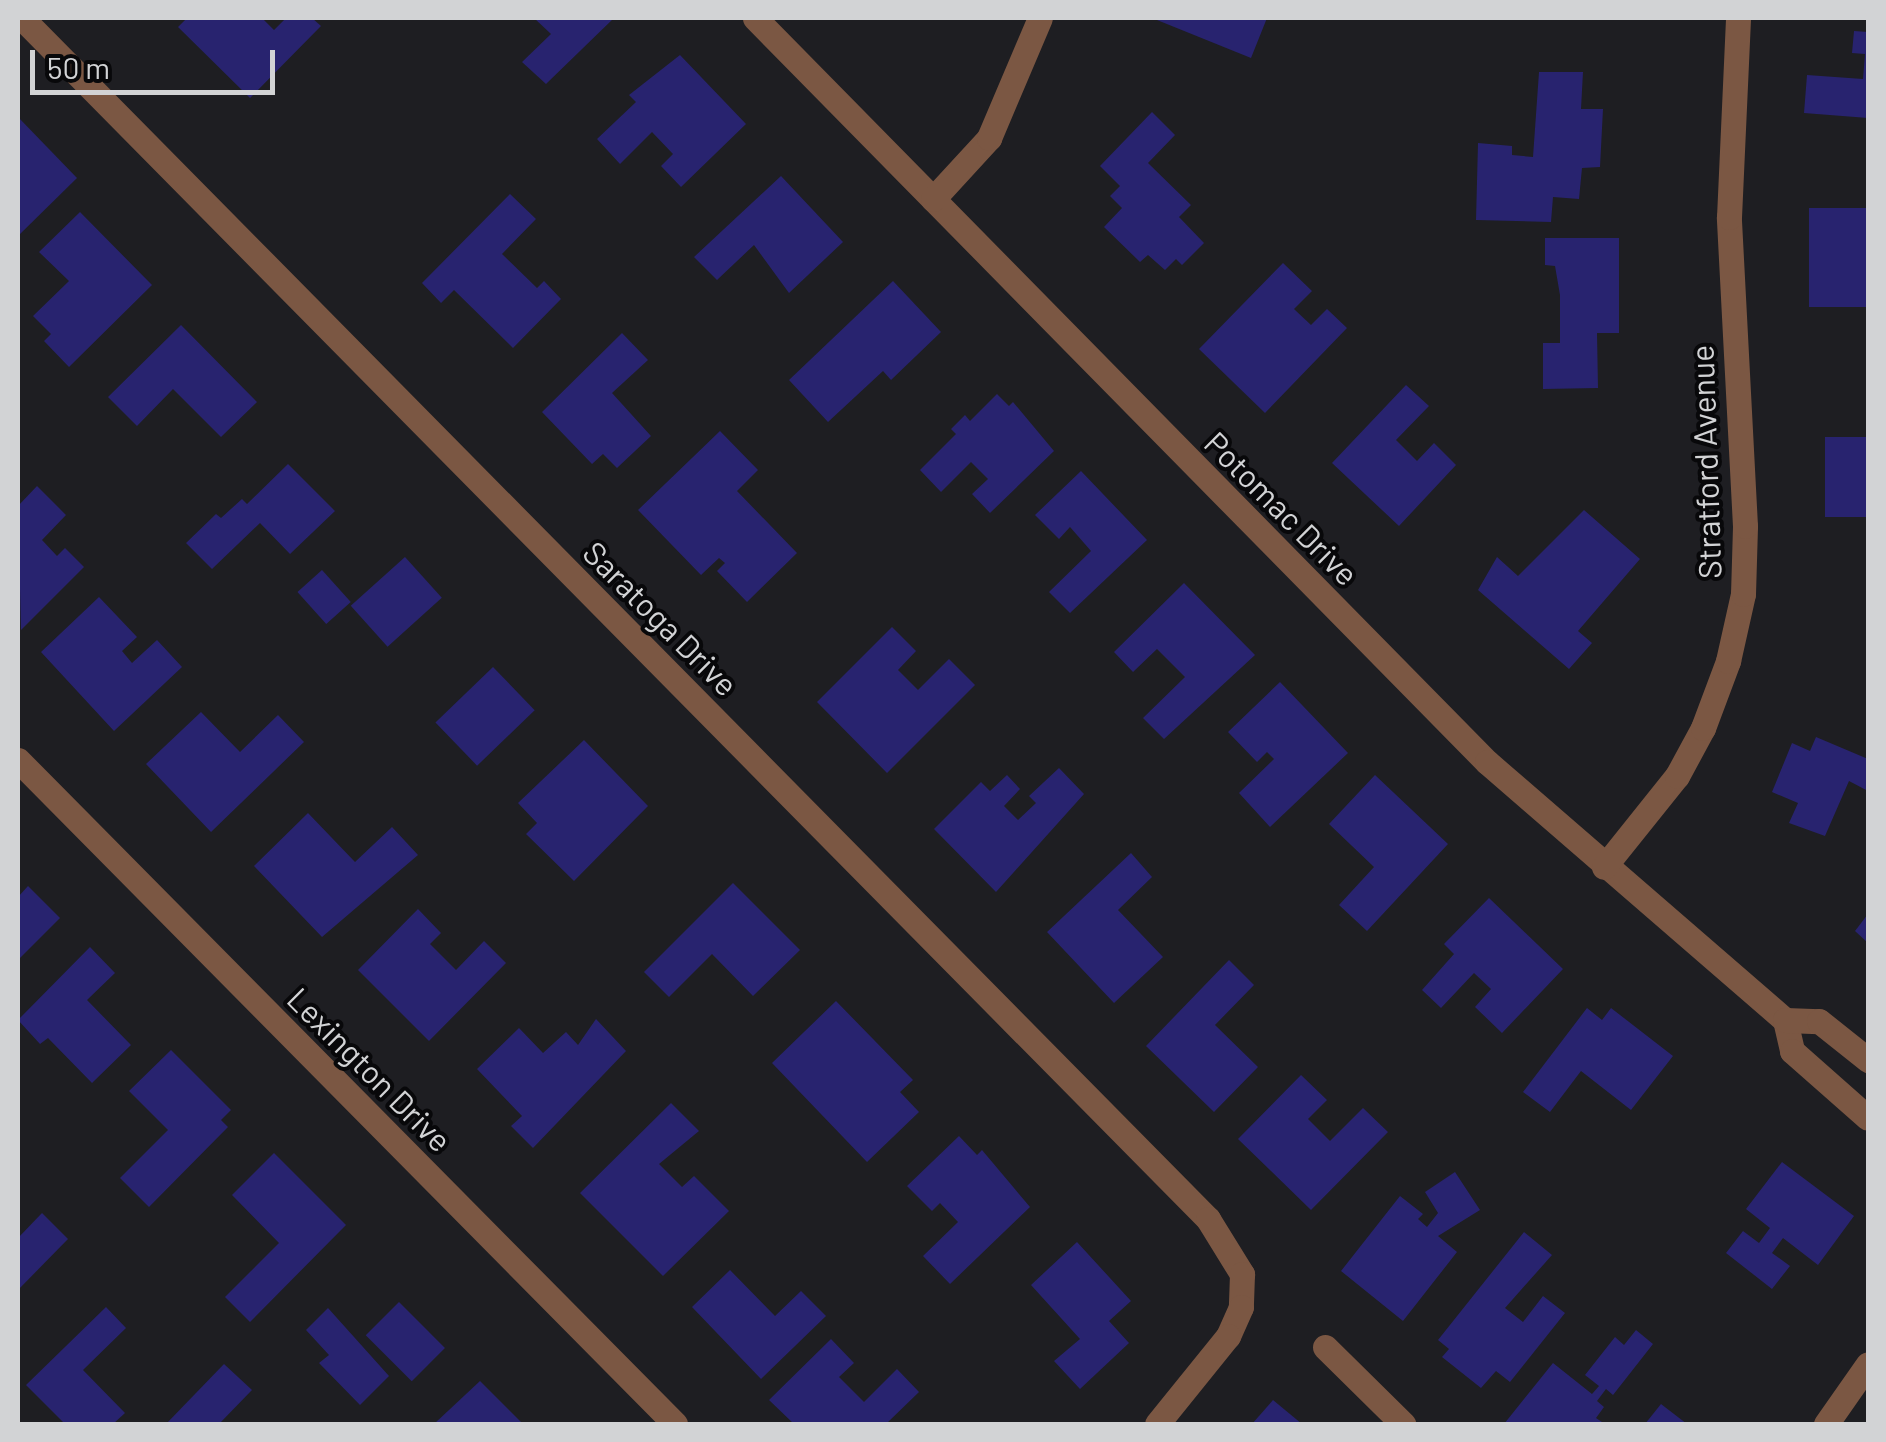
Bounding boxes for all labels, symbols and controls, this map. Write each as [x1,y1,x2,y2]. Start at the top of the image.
scale bar [35,30,280,92]
text: 50 m [47,49,110,85]
street label: Stratford Avenue [1682,344,1728,580]
street label: Potomac Drive [1197,423,1367,593]
street label: Saratoga Drive [576,533,746,703]
street label: Lexington Drive [280,979,460,1159]

